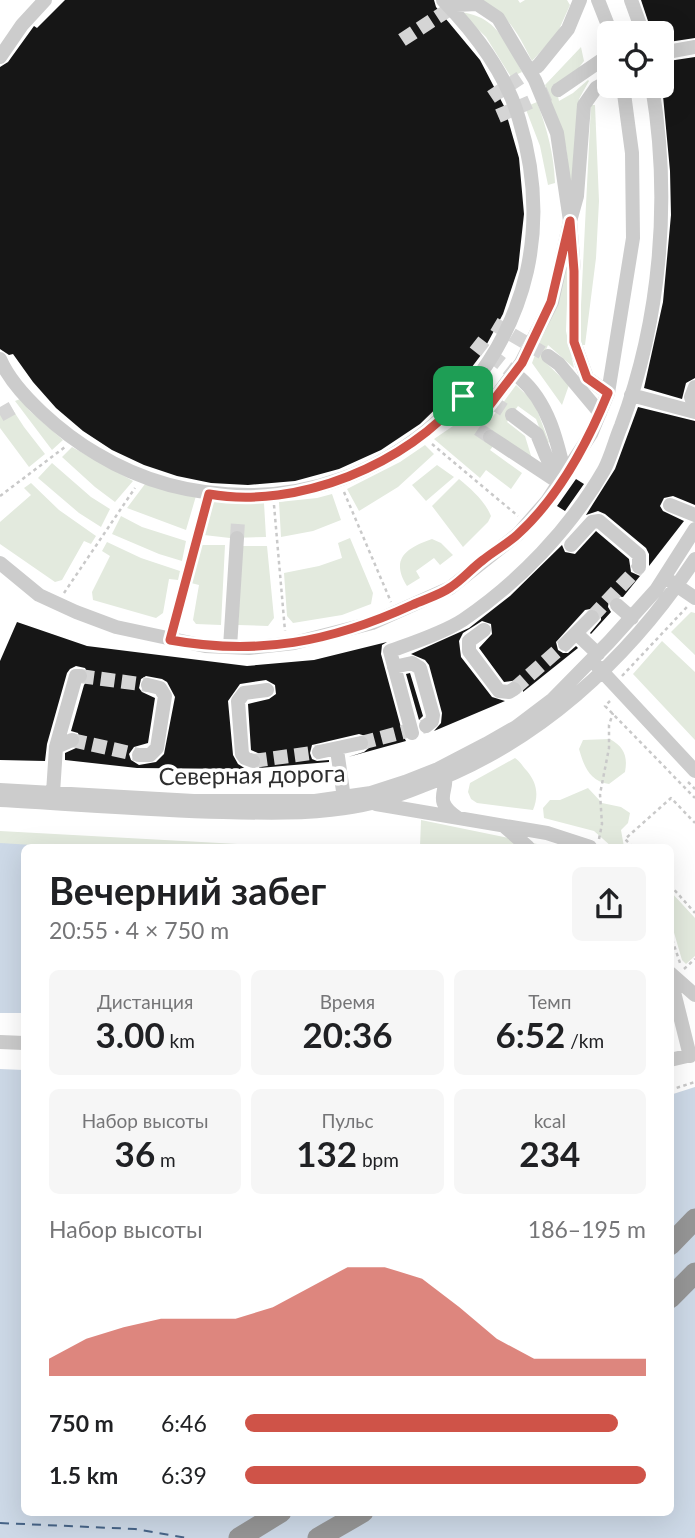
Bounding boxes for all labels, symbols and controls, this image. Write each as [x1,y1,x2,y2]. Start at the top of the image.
map controls [597,21,674,98]
button: locate [597,21,674,98]
pin [433,366,493,426]
icon: arrive [444,377,482,415]
street label: Северная дорога [158,758,346,790]
text: Вечерний забег [49,867,326,913]
button: share [572,867,646,941]
text: 20:55 · 4 × 750 m [49,916,229,944]
text: Дистанция [97,990,193,1013]
text: Время [320,990,375,1013]
text: Темп [528,990,571,1013]
text: 3.00 [95,1013,165,1055]
text: 20:36 [302,1013,393,1055]
text: 6:52 [495,1013,565,1055]
text: km [165,1029,195,1052]
text: /km [565,1029,604,1052]
text: Набор высоты [82,1109,209,1132]
text: Пульс [322,1109,373,1132]
text: kcal [534,1109,566,1132]
text: 36 [115,1132,155,1174]
text: 132 [296,1132,357,1174]
text: 234 [519,1132,580,1174]
text: m [155,1148,176,1171]
text: bpm [357,1148,399,1171]
text: Набор высоты [49,1215,203,1243]
text: 186–195 m [528,1215,646,1243]
text: 750 m [49,1409,114,1437]
text: 6:46 [161,1409,207,1437]
text: 1.5 km [49,1461,118,1489]
text: 6:39 [161,1461,207,1489]

